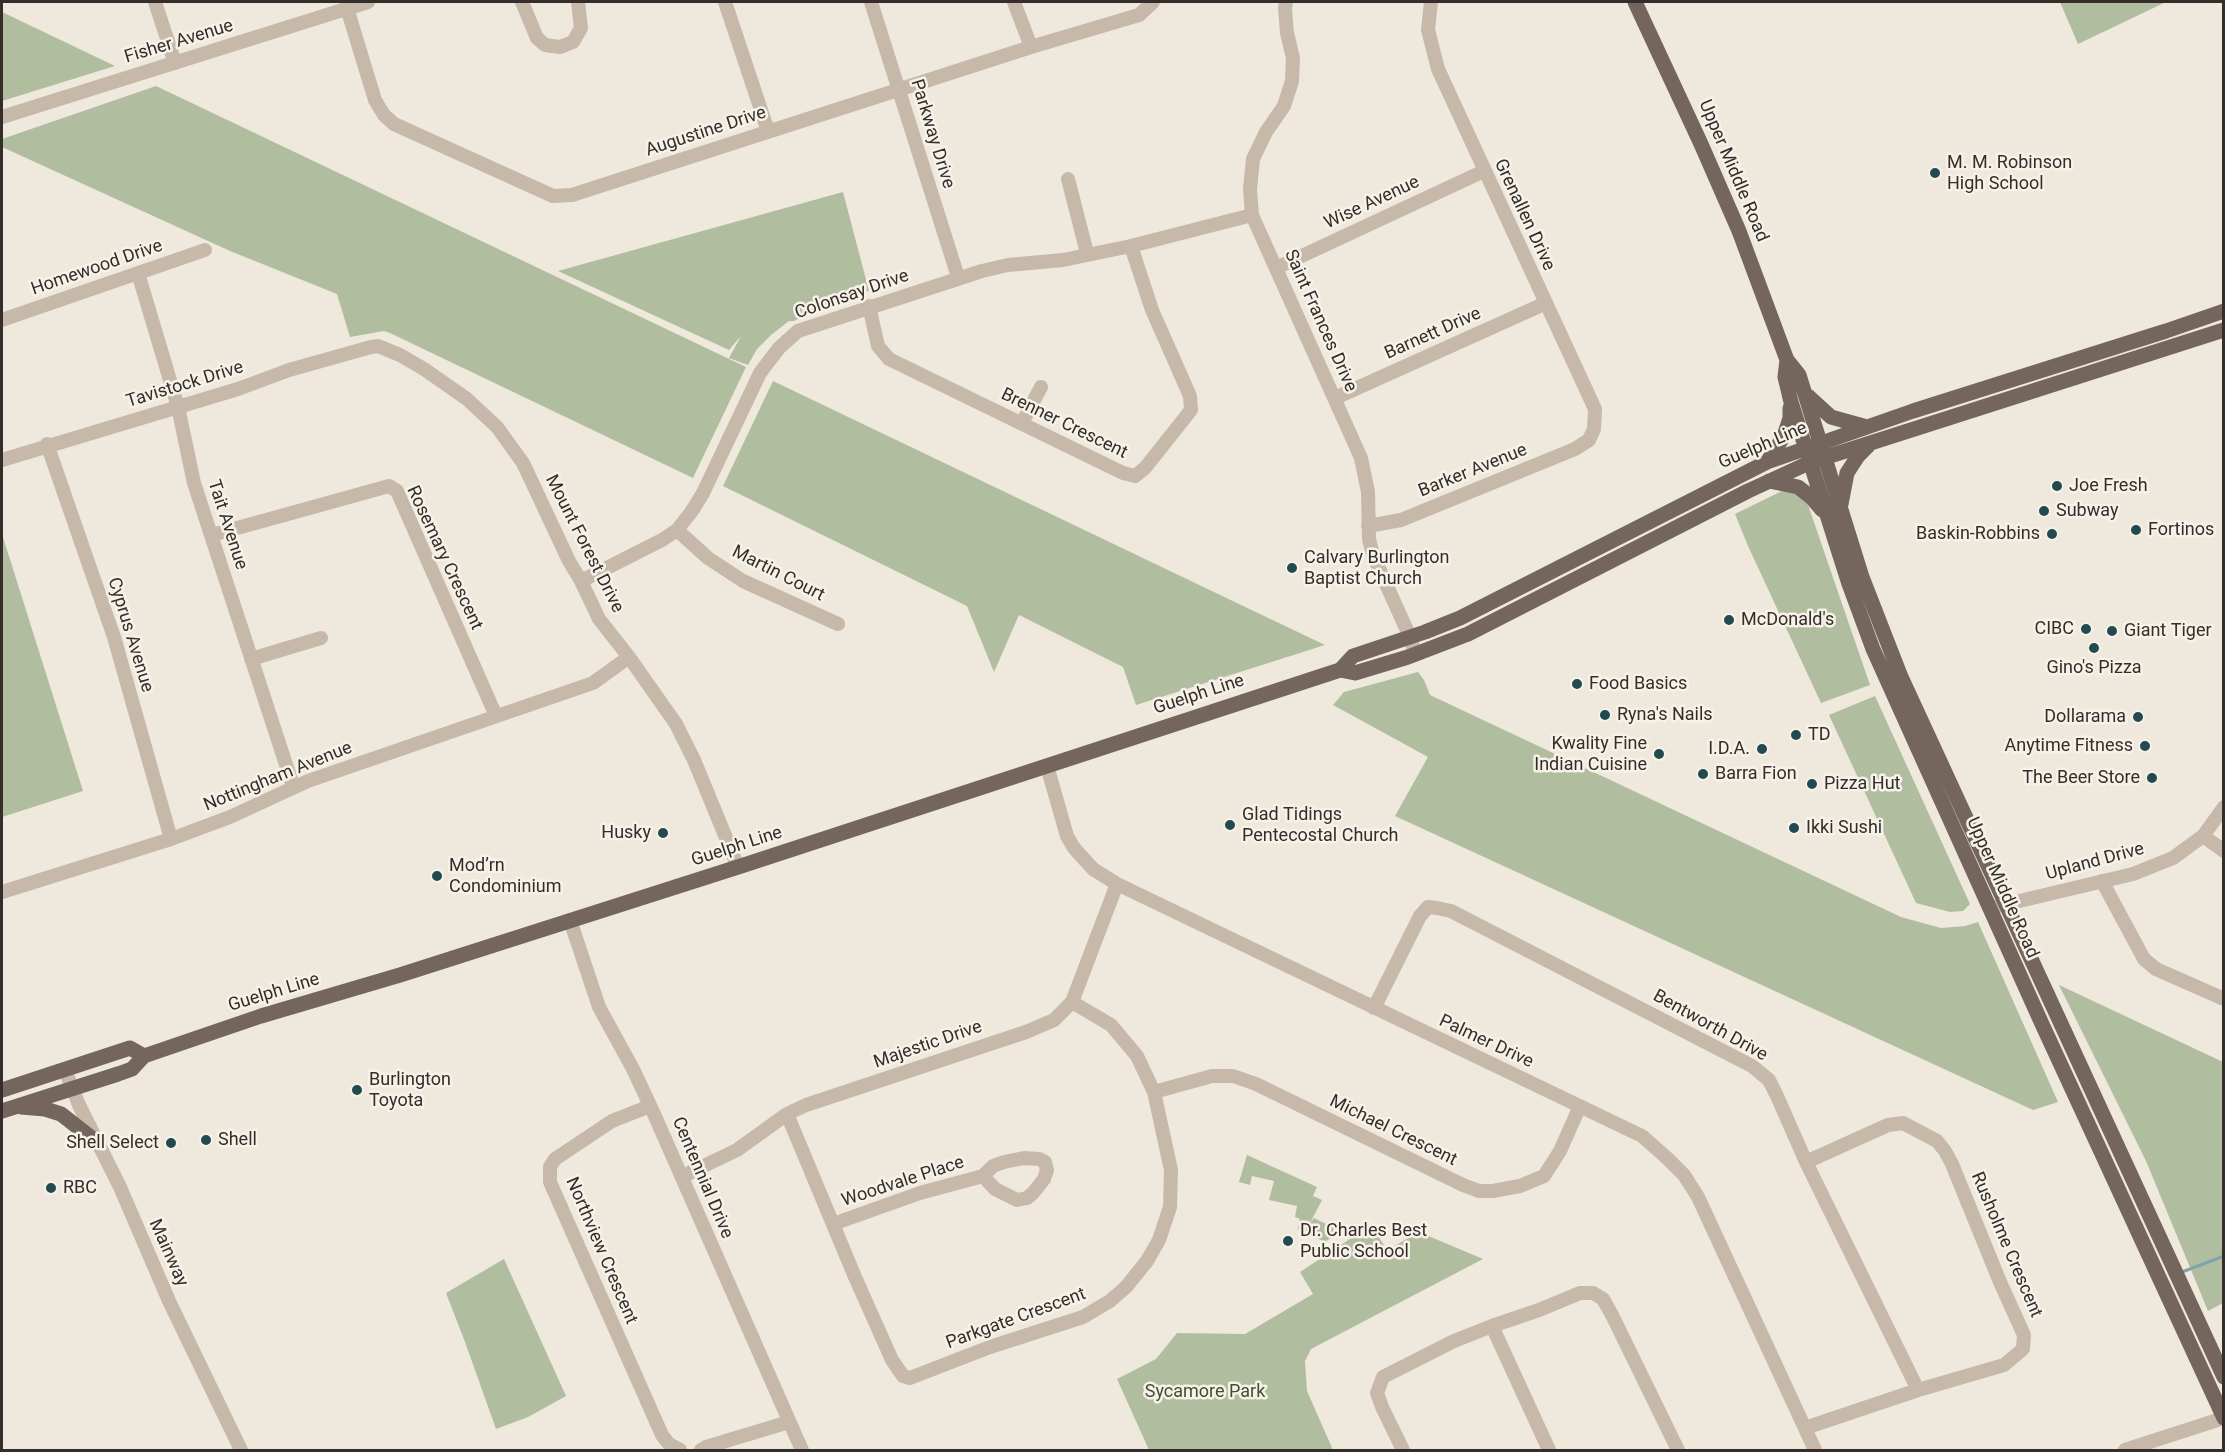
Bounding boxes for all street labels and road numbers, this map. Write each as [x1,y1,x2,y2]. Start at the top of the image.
street label: Fisher Avenue [122,15,236,69]
street label: Parkway Drive [905,77,959,191]
street label: Upper Middle Road [1693,97,1773,245]
street label: Augustine Drive [643,102,769,162]
street label: Grenallen Drive [1489,156,1559,274]
street label: Wise Avenue [1321,172,1423,234]
street label: Homewood Drive [28,235,166,301]
street label: Saint Frances Drive [1279,246,1361,396]
street label: Colonsay Drive [792,265,912,325]
street label: Barnett Drive [1381,303,1485,365]
street label: Tavistock Drive [124,357,246,413]
street label: Brenner Crescent [997,384,1131,464]
street label: Guelph Line [1715,418,1811,474]
street label: Barker Avenue [1416,439,1530,503]
street label: Mount Forest Drive [540,471,628,617]
street label: Tait Avenue [202,477,252,573]
street label: Rosemary Crescent [401,483,487,633]
street label: Martin Court [728,541,828,607]
street label: Cyprus Avenue [102,575,158,695]
street label: Guelph Line [1151,670,1247,720]
street label: Nottingham Avenue [201,737,355,817]
street label: Upper Middle Road [1961,814,2043,962]
street label: Guelph Line [689,822,785,872]
street label: Upland Drive [2043,839,2147,885]
street label: Guelph Line [226,969,322,1017]
street label: Bentworth Drive [1649,986,1771,1066]
street label: Palmer Drive [1435,1011,1537,1073]
street label: Majestic Drive [871,1016,985,1074]
street label: Michael Crescent [1326,1091,1460,1171]
street label: Centennial Drive [667,1114,737,1242]
street label: Woodvale Place [839,1152,967,1212]
street label: Rusholme Crescent [1966,1169,2046,1321]
street label: Northview Crescent [560,1174,642,1328]
street label: Mainway [144,1216,192,1290]
street label: Parkgate Crescent [943,1284,1089,1354]

